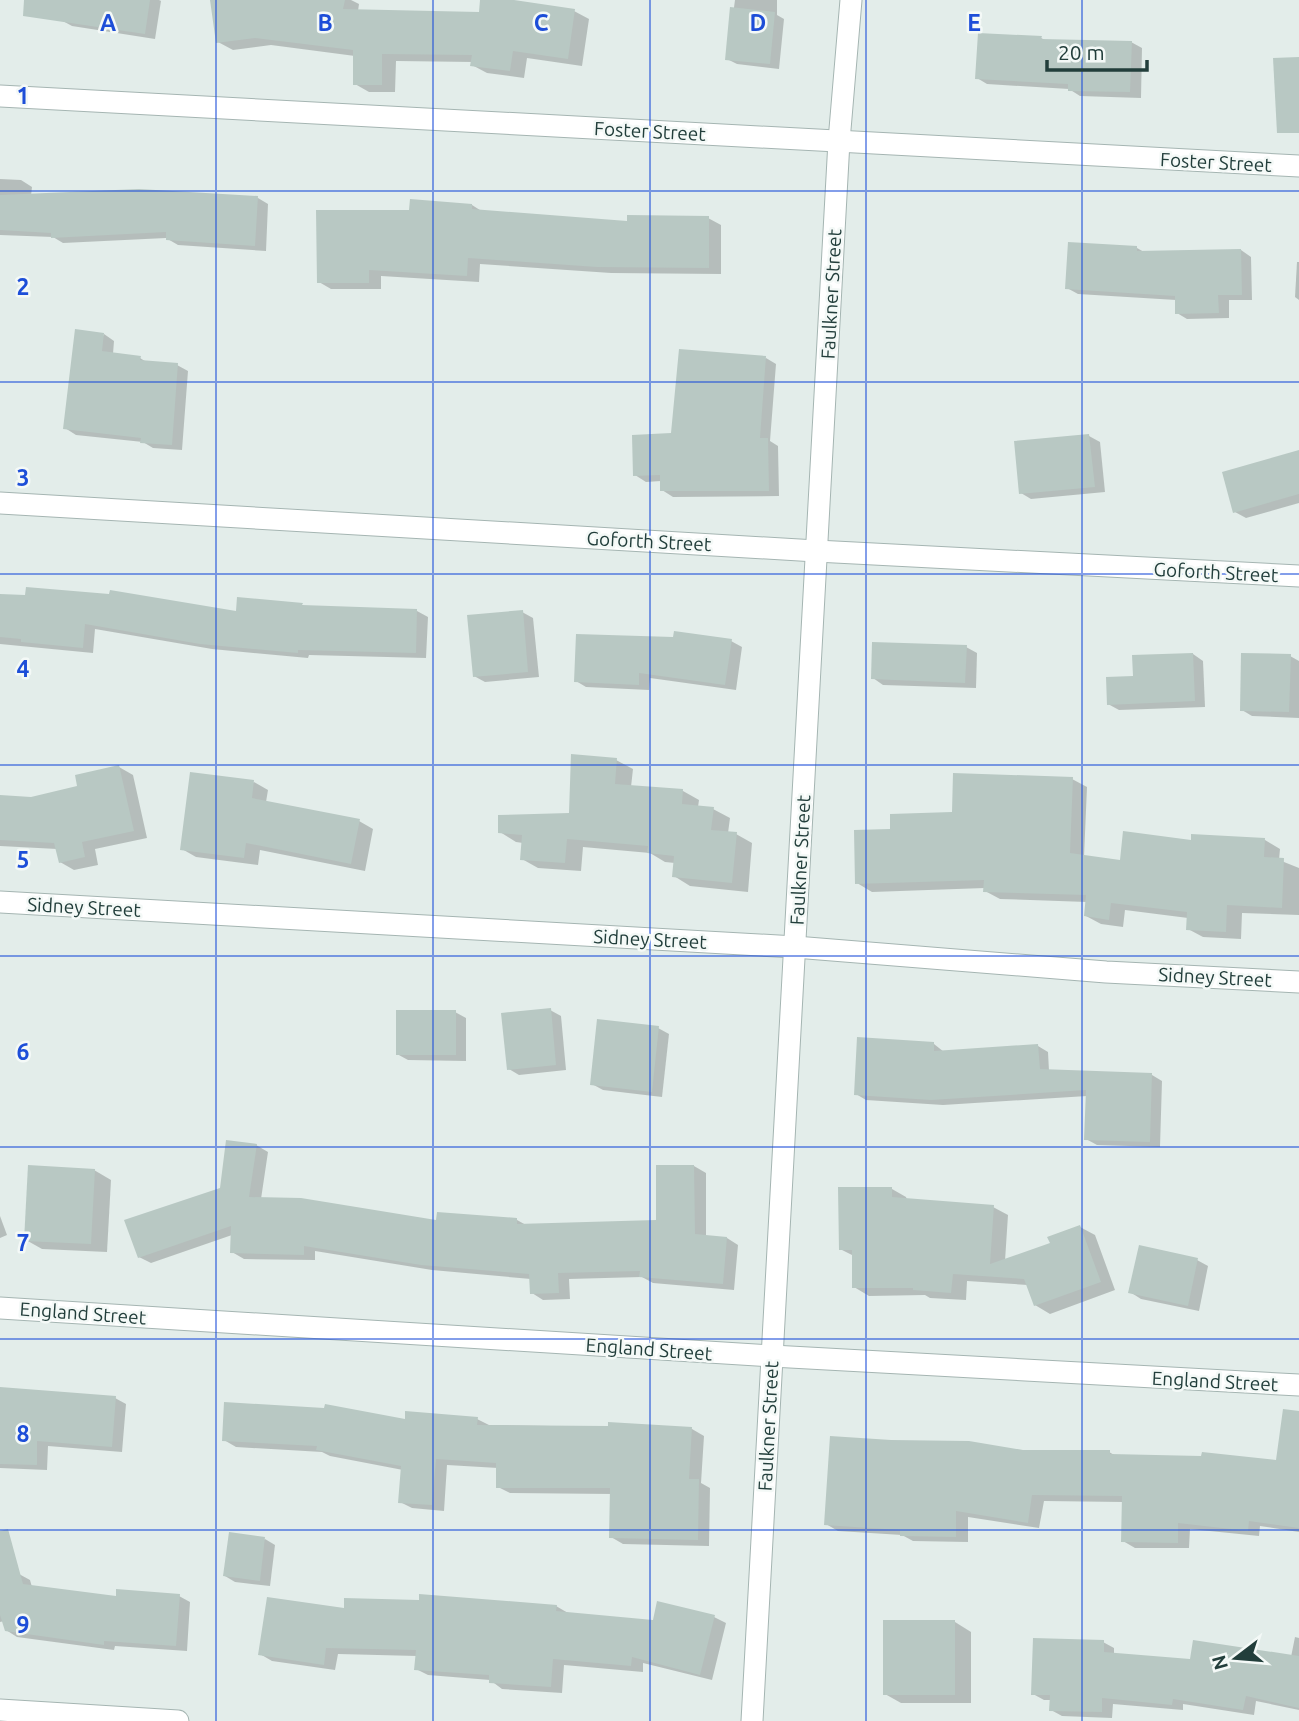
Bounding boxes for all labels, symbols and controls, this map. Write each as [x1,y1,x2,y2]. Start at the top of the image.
text: A [100,10,116,35]
text: B [317,10,333,35]
text: C [534,10,549,35]
text: D [750,10,766,35]
text: E [967,10,981,35]
scale bar [1047,28,1147,72]
text: 20 m [1058,40,1105,64]
text: 1 [17,83,29,108]
street label: Foster Street [594,117,707,145]
street label: Foster Street [1160,148,1273,176]
street label: Faulkner Street [817,228,845,360]
text: 2 [17,274,29,299]
text: 3 [17,465,29,490]
street label: Goforth Street [586,527,713,555]
street label: Goforth Street [1153,558,1280,586]
text: 4 [17,656,30,681]
street label: Faulkner Street [786,794,814,926]
text: 5 [17,847,29,872]
street label: Sidney Street [27,893,142,921]
street label: Sidney Street [593,925,708,953]
street label: Sidney Street [1158,963,1273,991]
text: 6 [17,1039,30,1064]
text: 7 [17,1230,29,1255]
street label: England Street [19,1298,147,1328]
street label: England Street [585,1334,713,1364]
street label: Faulkner Street [754,1360,782,1492]
street label: England Street [1151,1367,1279,1395]
text: 8 [17,1421,29,1446]
text: 9 [17,1612,29,1637]
north arrow [1201,1623,1271,1693]
text: N [1207,1653,1232,1673]

